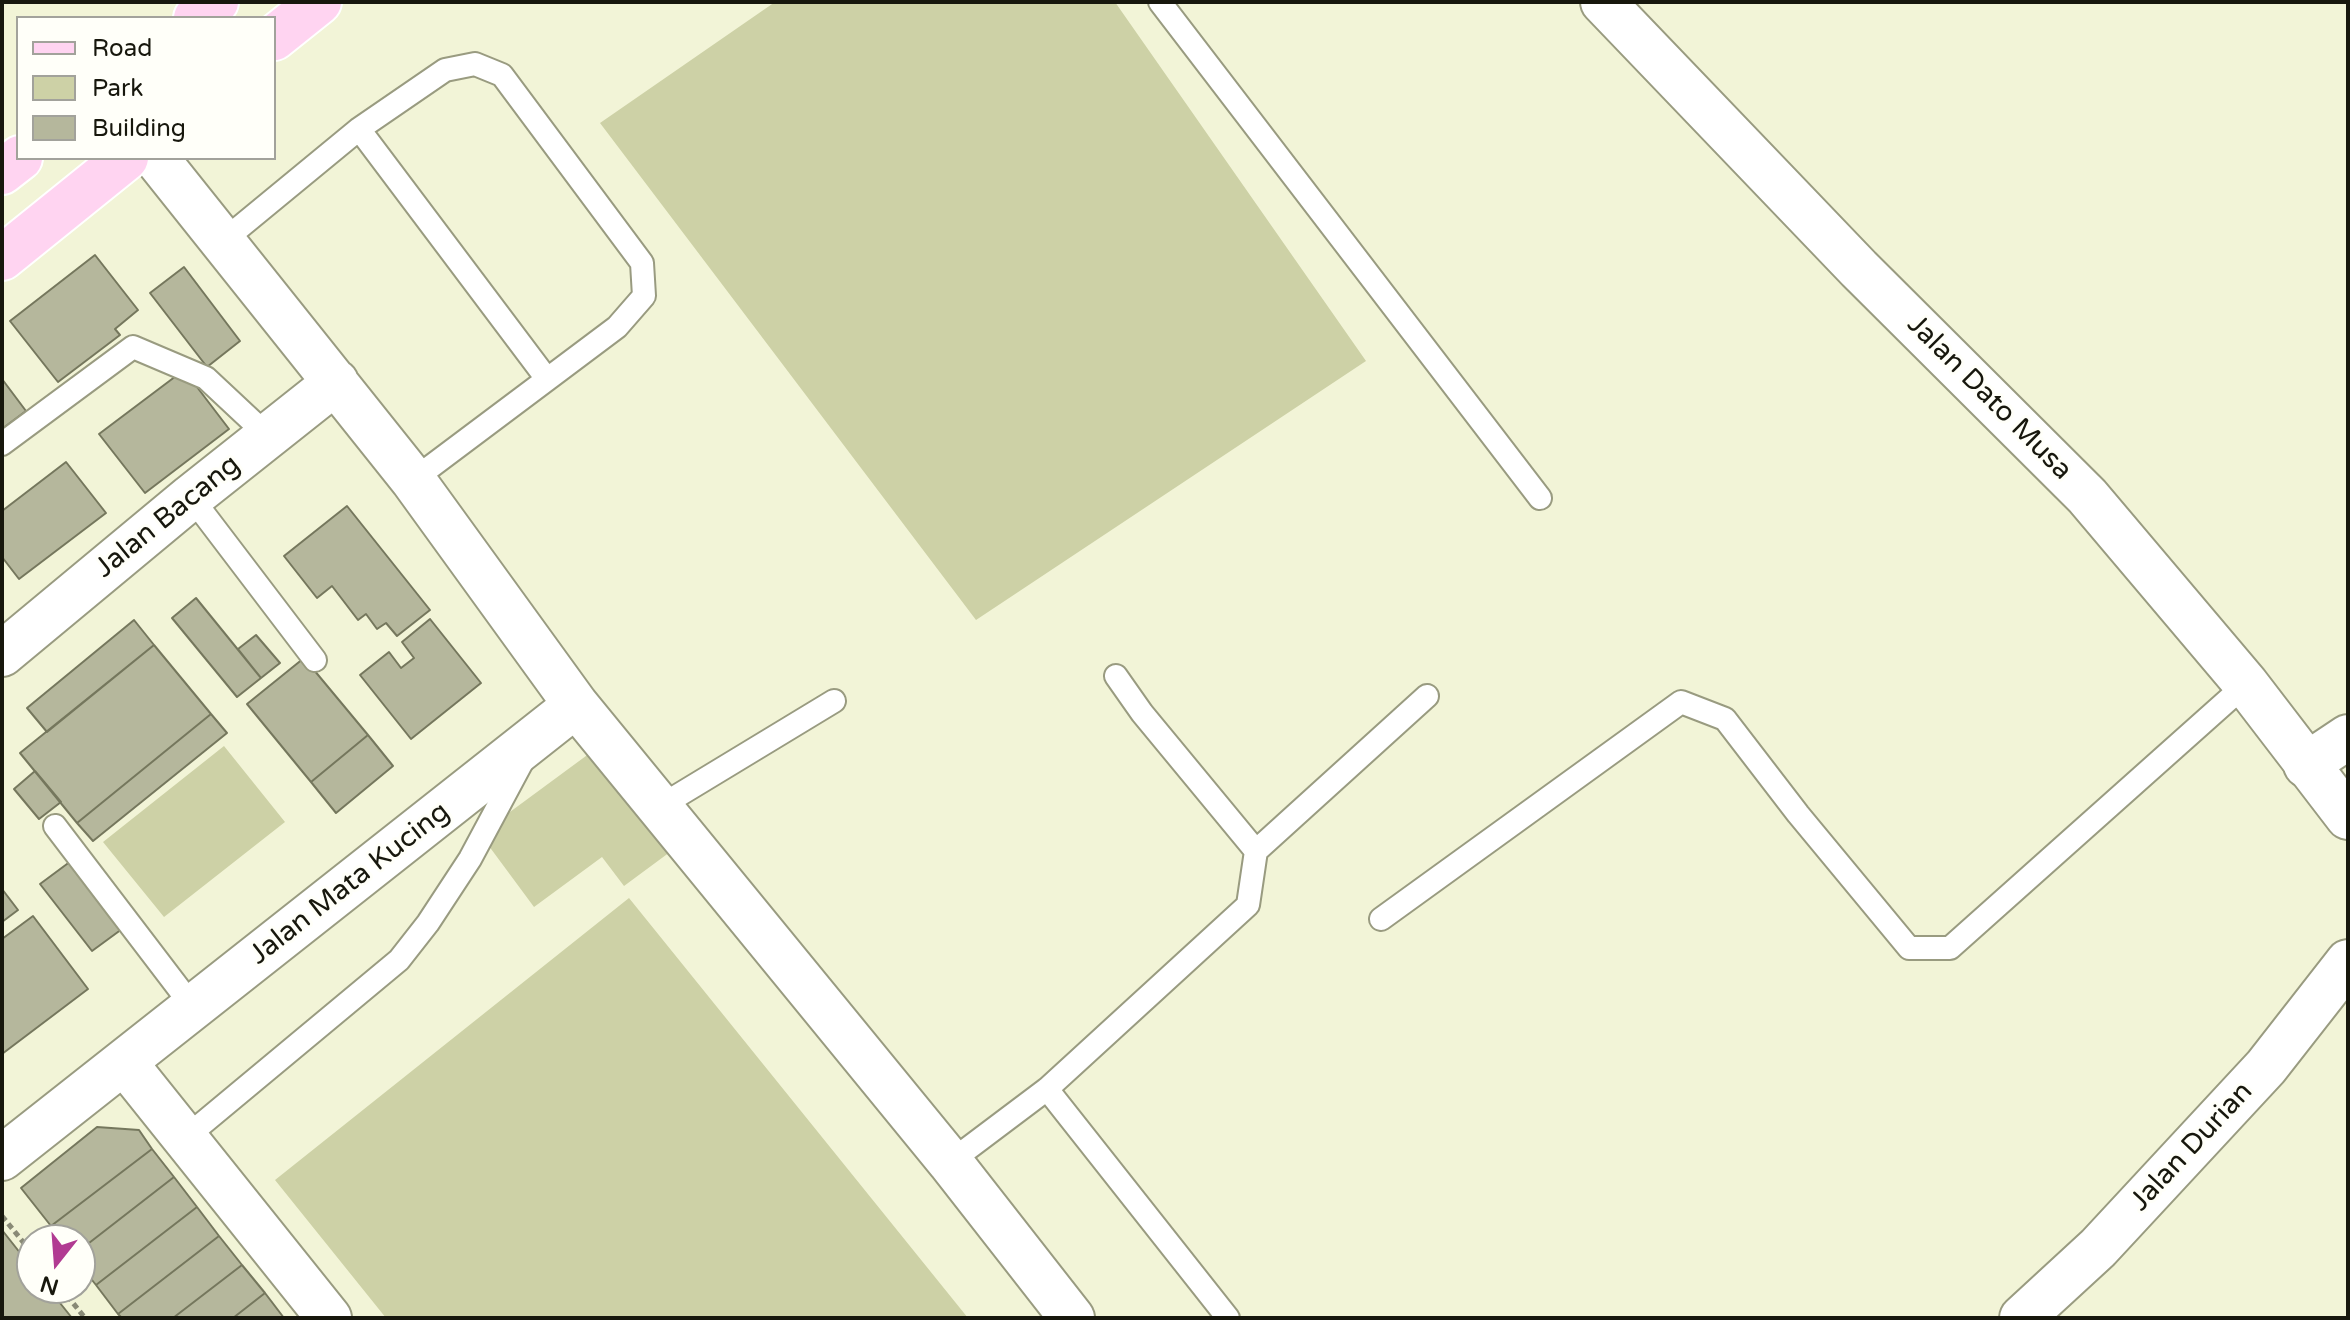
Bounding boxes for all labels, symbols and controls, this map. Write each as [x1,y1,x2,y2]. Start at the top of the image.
legend [16,16,276,160]
text: Road [92,34,152,63]
text: Park [92,74,143,103]
text: Building [92,114,186,143]
street label: Jalan Dato Musa [1899,308,2079,488]
street label: Jalan Bacang [89,448,247,586]
street label: Jalan Mata Kucing [243,796,457,972]
street label: Jalan Durian [2124,1076,2260,1218]
north arrow [16,1224,96,1304]
text: N [37,1270,62,1300]

